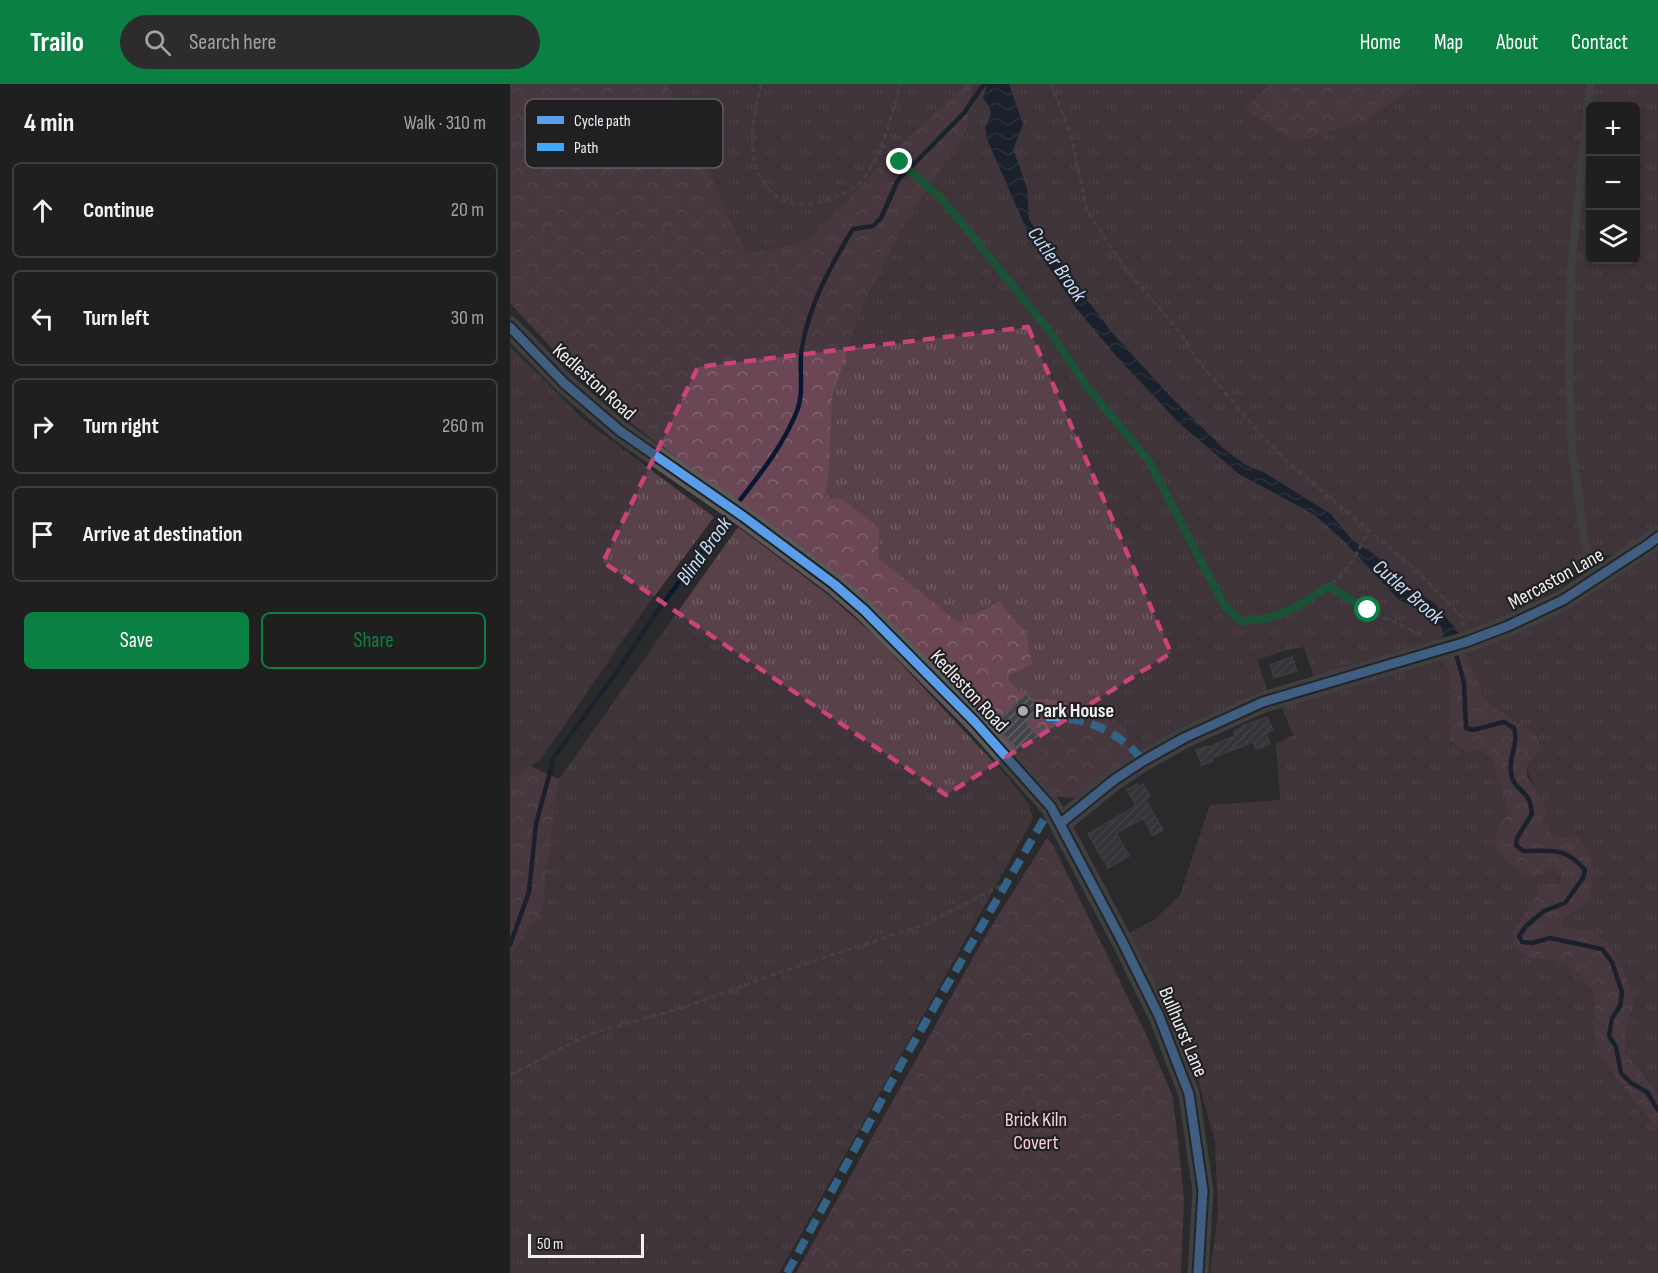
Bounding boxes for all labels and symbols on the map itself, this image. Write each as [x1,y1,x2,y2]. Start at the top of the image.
legend [525,99,723,168]
text: Cycle path [574,112,631,131]
text: Path [574,139,598,158]
route end [886,148,912,174]
water label: Cutler Brook [1022,222,1092,307]
street label: Kedleston Road [548,339,640,425]
water label: Blind Brook [671,511,738,590]
street label: Mercaston Lane [1504,543,1608,615]
water label: Cutler Brook [1367,554,1449,630]
route start [1354,596,1380,622]
street label: Kedleston Road [925,645,1013,737]
place label: Park House [1035,699,1114,723]
marker: Park House [1016,704,1030,718]
street label: Bullhurst Lane [1153,983,1213,1081]
park label: Brick Kiln Covert [1005,1108,1067,1155]
scale bar [528,1231,644,1258]

